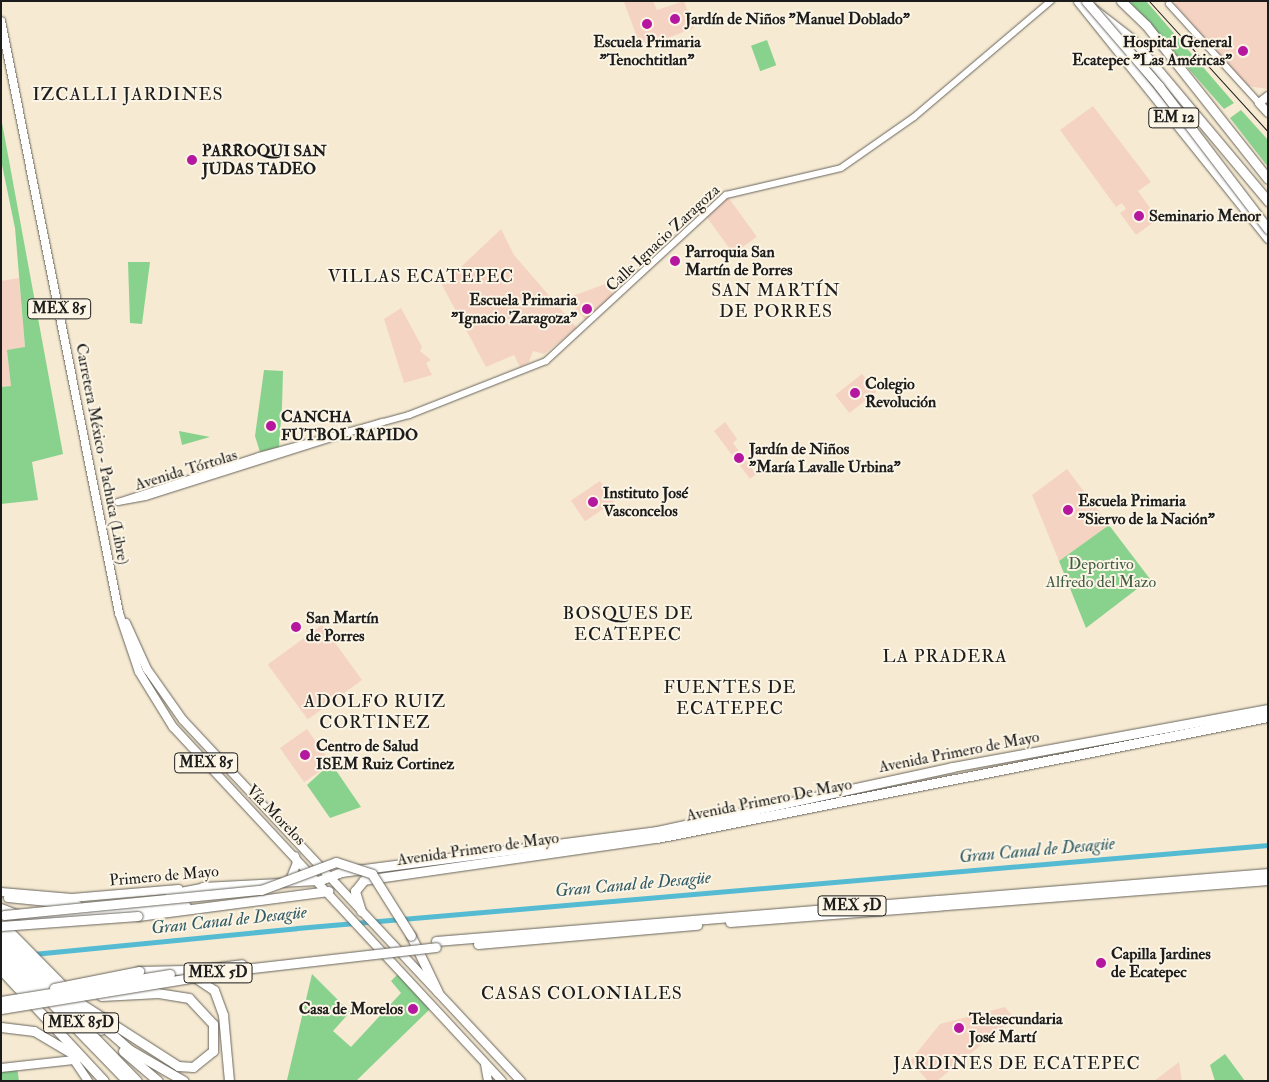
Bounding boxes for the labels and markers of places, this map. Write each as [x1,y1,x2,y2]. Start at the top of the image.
place label: Jardín de Niños "Manuel Doblado" [685,9,910,29]
marker: Jardín de Niños "Manuel Doblado" [669,13,681,25]
marker: Escuela Primaria "Tenochtitlan" [641,18,653,30]
place label: Escuela Primaria "Tenochtitlan" [593,32,701,70]
place label: Hospital General Ecatepec "Las Américas" [1072,32,1232,70]
marker: Hospital General Ecatepec "Las Américas" [1236,44,1250,58]
place label: PARROQUI SAN JUDAS TADEO [202,141,327,179]
marker: PARROQUI SAN JUDAS TADEO [186,154,198,166]
place label: Seminario Menor [1149,206,1261,226]
marker: Seminario Menor [1133,210,1145,222]
place label: Parroquia San Martín de Porres [685,242,793,280]
marker: Parroquia San Martín de Porres [669,255,681,267]
place label: Escuela Primaria "Ignacio Zaragoza" [451,290,577,328]
marker: Escuela Primaria "Ignacio Zaragoza" [581,303,593,315]
place label: Colegio Revolución [865,374,936,412]
marker: Colegio Revolución [849,387,861,399]
place label: CANCHA FUTBOL RAPIDO [281,407,418,445]
marker: CANCHA FUTBOL RAPIDO [265,420,277,432]
place label: Jardín de Niños "María Lavalle Urbina" [749,439,901,477]
marker: Jardín de Niños "María Lavalle Urbina" [733,452,745,464]
place label: Instituto José Vasconcelos [603,483,688,521]
place label: Escuela Primaria "Siervo de la Nación" [1078,491,1215,529]
marker: Instituto José Vasconcelos [587,496,599,508]
marker: Escuela Primaria "Siervo de la Nación" [1062,504,1074,516]
place label: San Martín de Porres [306,608,379,646]
marker: San Martín de Porres [290,621,302,633]
place label: Centro de Salud ISEM Ruiz Cortinez [316,736,454,774]
marker: Centro de Salud ISEM Ruiz Cortinez [298,748,312,762]
place label: Capilla Jardines de Ecatepec [1111,944,1211,982]
marker: Capilla Jardines de Ecatepec [1095,957,1107,969]
place label: Casa de Morelos [299,999,403,1019]
marker: Casa de Morelos [407,1003,419,1015]
place label: Telesecundaria José Martí [969,1009,1063,1047]
marker: Telesecundaria José Martí [953,1022,965,1034]

